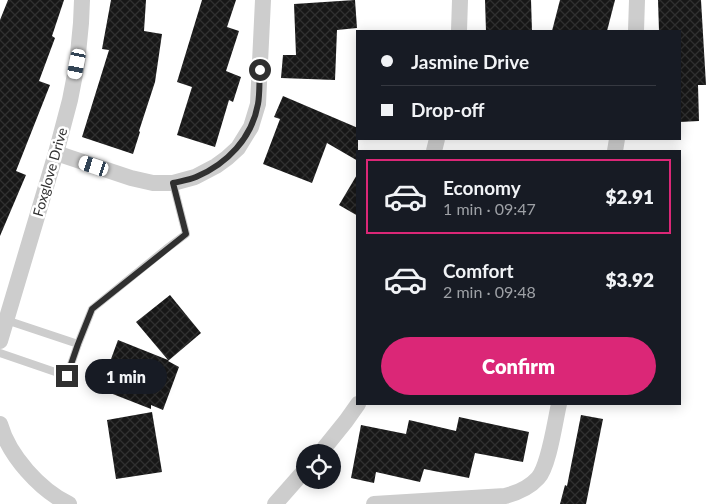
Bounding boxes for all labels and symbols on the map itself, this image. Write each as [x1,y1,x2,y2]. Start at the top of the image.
car [66,48,87,80]
route start [249,59,271,81]
street label: Foxglove Drive [29,125,70,218]
car [77,154,110,178]
callout: 1 min [84,358,167,394]
route end [56,365,78,387]

